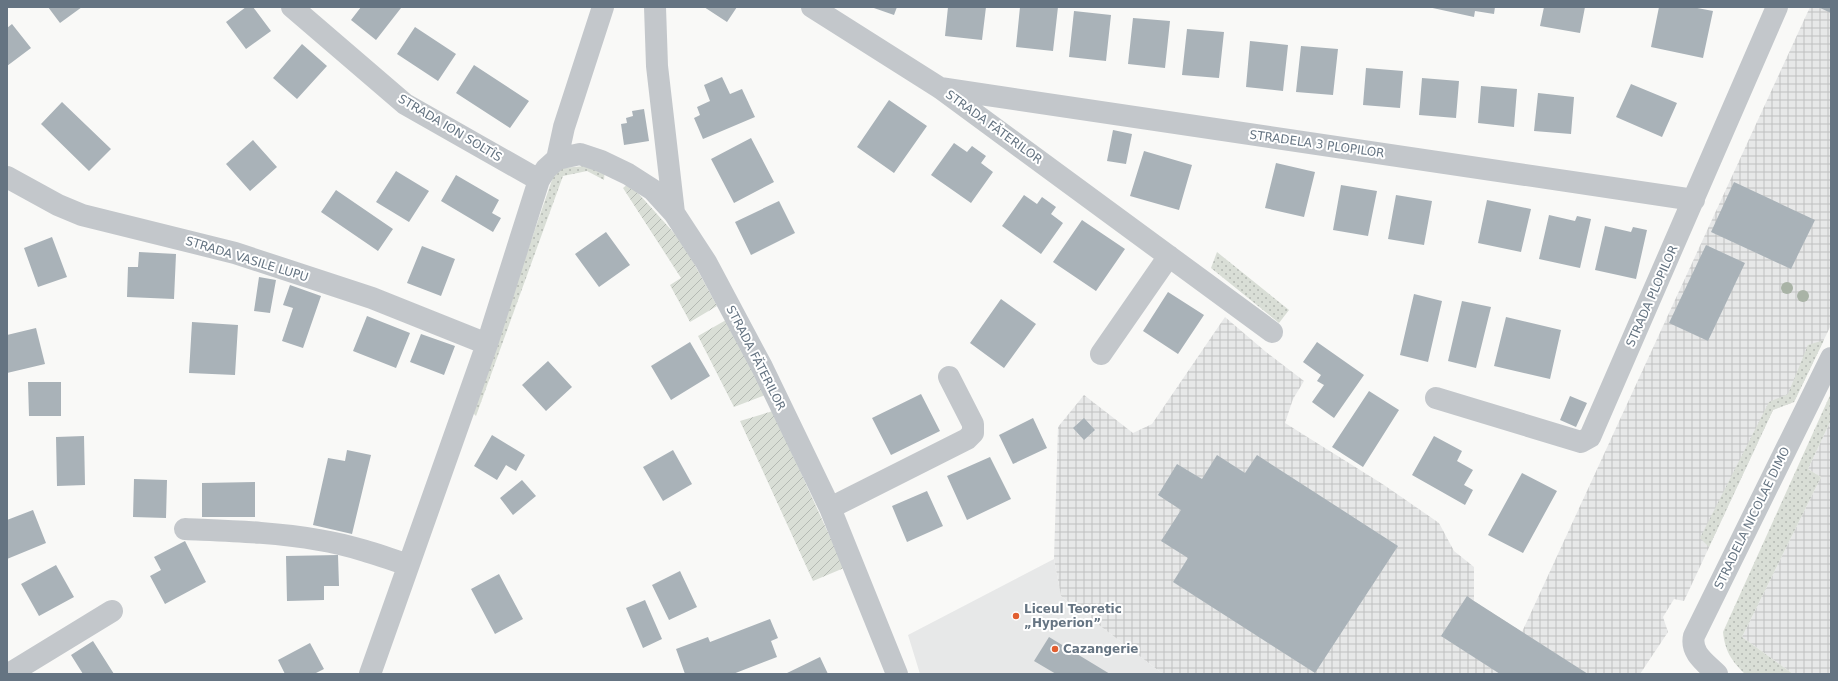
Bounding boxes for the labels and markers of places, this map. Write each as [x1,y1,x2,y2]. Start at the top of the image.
place label: Liceul Teoretic „Hyperion” [1024,602,1122,630]
marker: Liceul Teoretic „Hyperion” [1011,611,1021,621]
place label: Cazangerie [1063,642,1138,656]
marker: Cazangerie [1050,644,1060,654]

